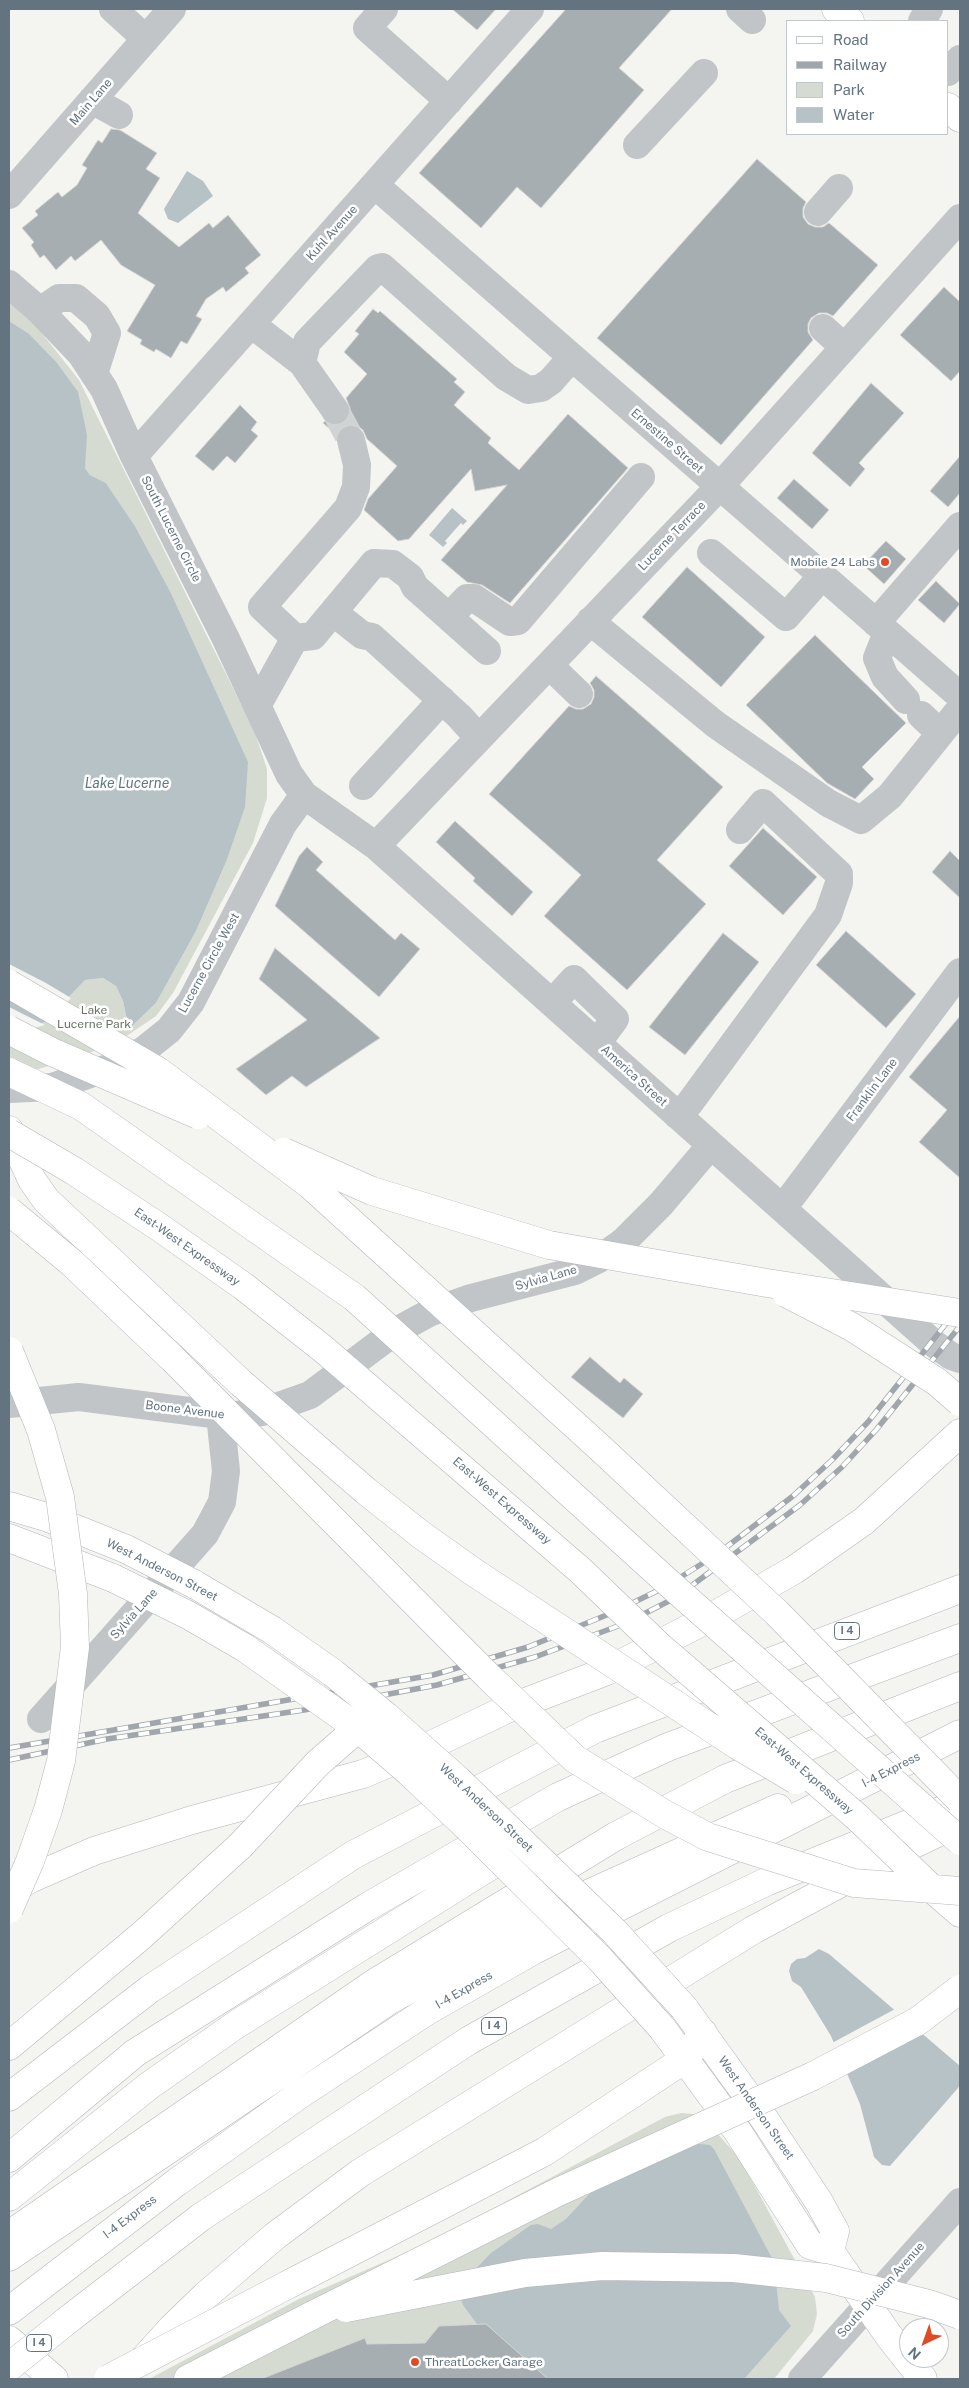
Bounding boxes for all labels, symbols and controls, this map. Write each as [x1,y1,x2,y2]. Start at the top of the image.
legend [786,20,949,135]
text: Road [833,31,869,48]
text: Railway [833,56,887,73]
street label: Main Lane [67,76,115,128]
text: Park [833,81,865,98]
text: Water [833,106,875,123]
street label: Kuhl Avenue [303,202,361,264]
street label: Ernestine Street [628,406,706,476]
street label: South Lucerne Circle [138,473,204,585]
street label: Lucerne Terrace [635,498,709,574]
place label: Mobile 24 Labs [790,555,875,569]
marker: Mobile 24 Labs [879,556,891,568]
water label: Lake Lucerne [85,776,169,792]
street label: Lucerne Circle West [176,910,242,1016]
park label: Lake Lucerne Park [57,1003,131,1031]
street label: America Street [598,1042,670,1110]
street label: Franklin Lane [844,1056,900,1124]
street label: East-West Expressway [131,1205,243,1289]
street label: Sylvia Lane [513,1262,579,1294]
street label: Boone Avenue [145,1398,225,1422]
street label: East-West Expressway [450,1454,554,1548]
street label: West Anderson Street [104,1536,220,1604]
street label: Sylvia Lane [107,1586,161,1642]
road number: I 4 [834,1622,860,1640]
street label: East-West Expressway [752,1724,856,1818]
street label: I-4 Express [860,1749,922,1791]
street label: West Anderson Street [436,1761,536,1855]
street label: I-4 Express [433,1968,495,2012]
road number: I 4 [482,2018,506,2034]
street label: West Anderson Street [715,2054,797,2162]
street label: I-4 Express [100,2192,160,2242]
street label: South Division Avenue [834,2239,928,2341]
north arrow [899,2318,949,2368]
road number: I 4 [26,2334,52,2352]
text: N [905,2344,924,2363]
place label: ThreatLocker Garage [425,2355,543,2369]
marker: ThreatLocker Garage [409,2356,421,2368]

